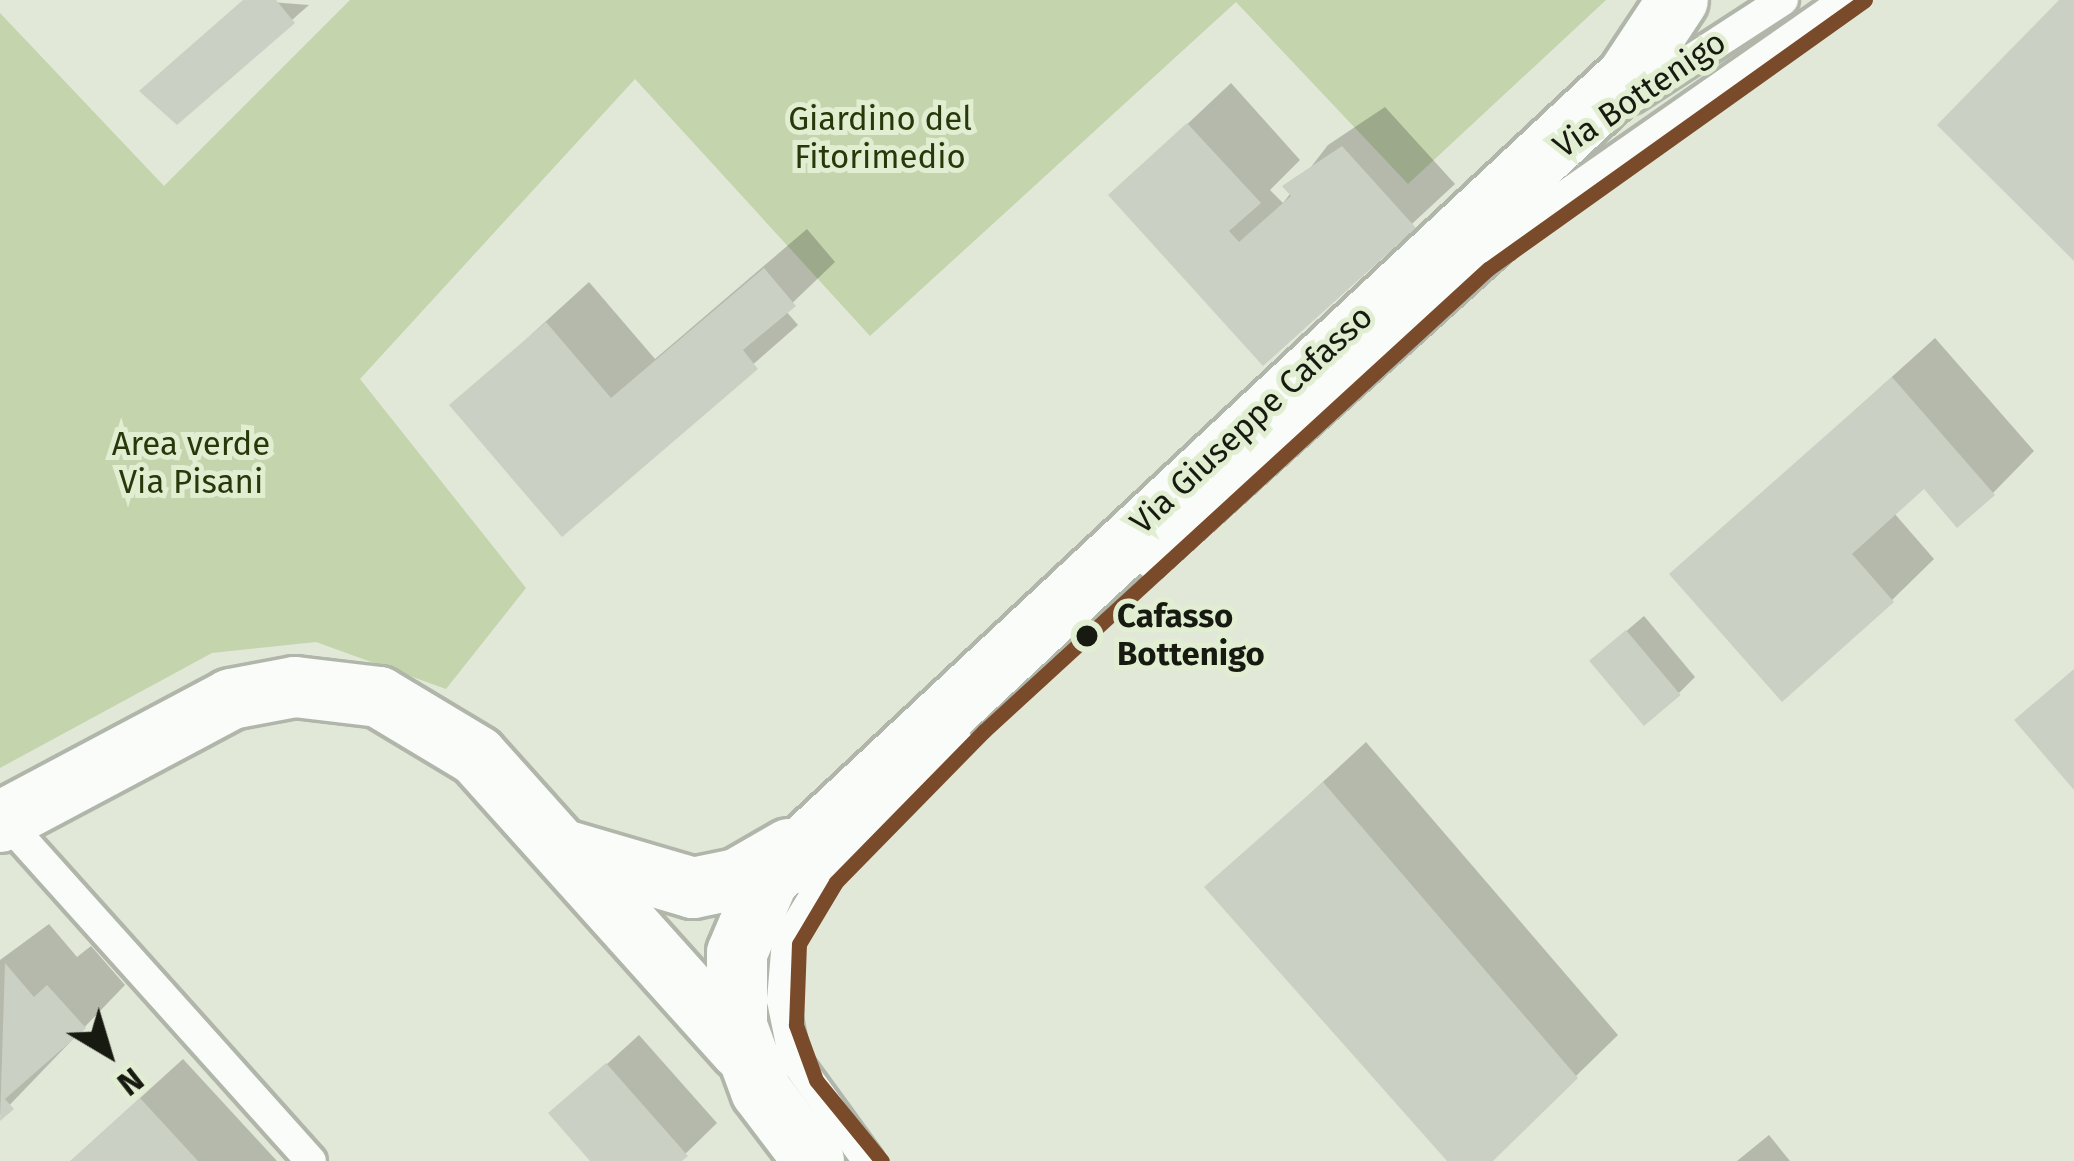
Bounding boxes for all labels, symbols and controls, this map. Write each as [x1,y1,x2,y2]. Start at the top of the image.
street label: Via Bottenigo [1546,23,1734,167]
park label: Giardino del Fitorimedio [788,100,972,178]
street label: Via Giuseppe Cafasso [1123,297,1381,543]
park label: Area verde Via Pisani [112,425,270,503]
place label: Cafasso Bottenigo [1117,597,1265,675]
marker: Cafasso Bottenigo [1068,617,1106,655]
north arrow [48,993,168,1113]
text: N [109,1059,151,1104]

